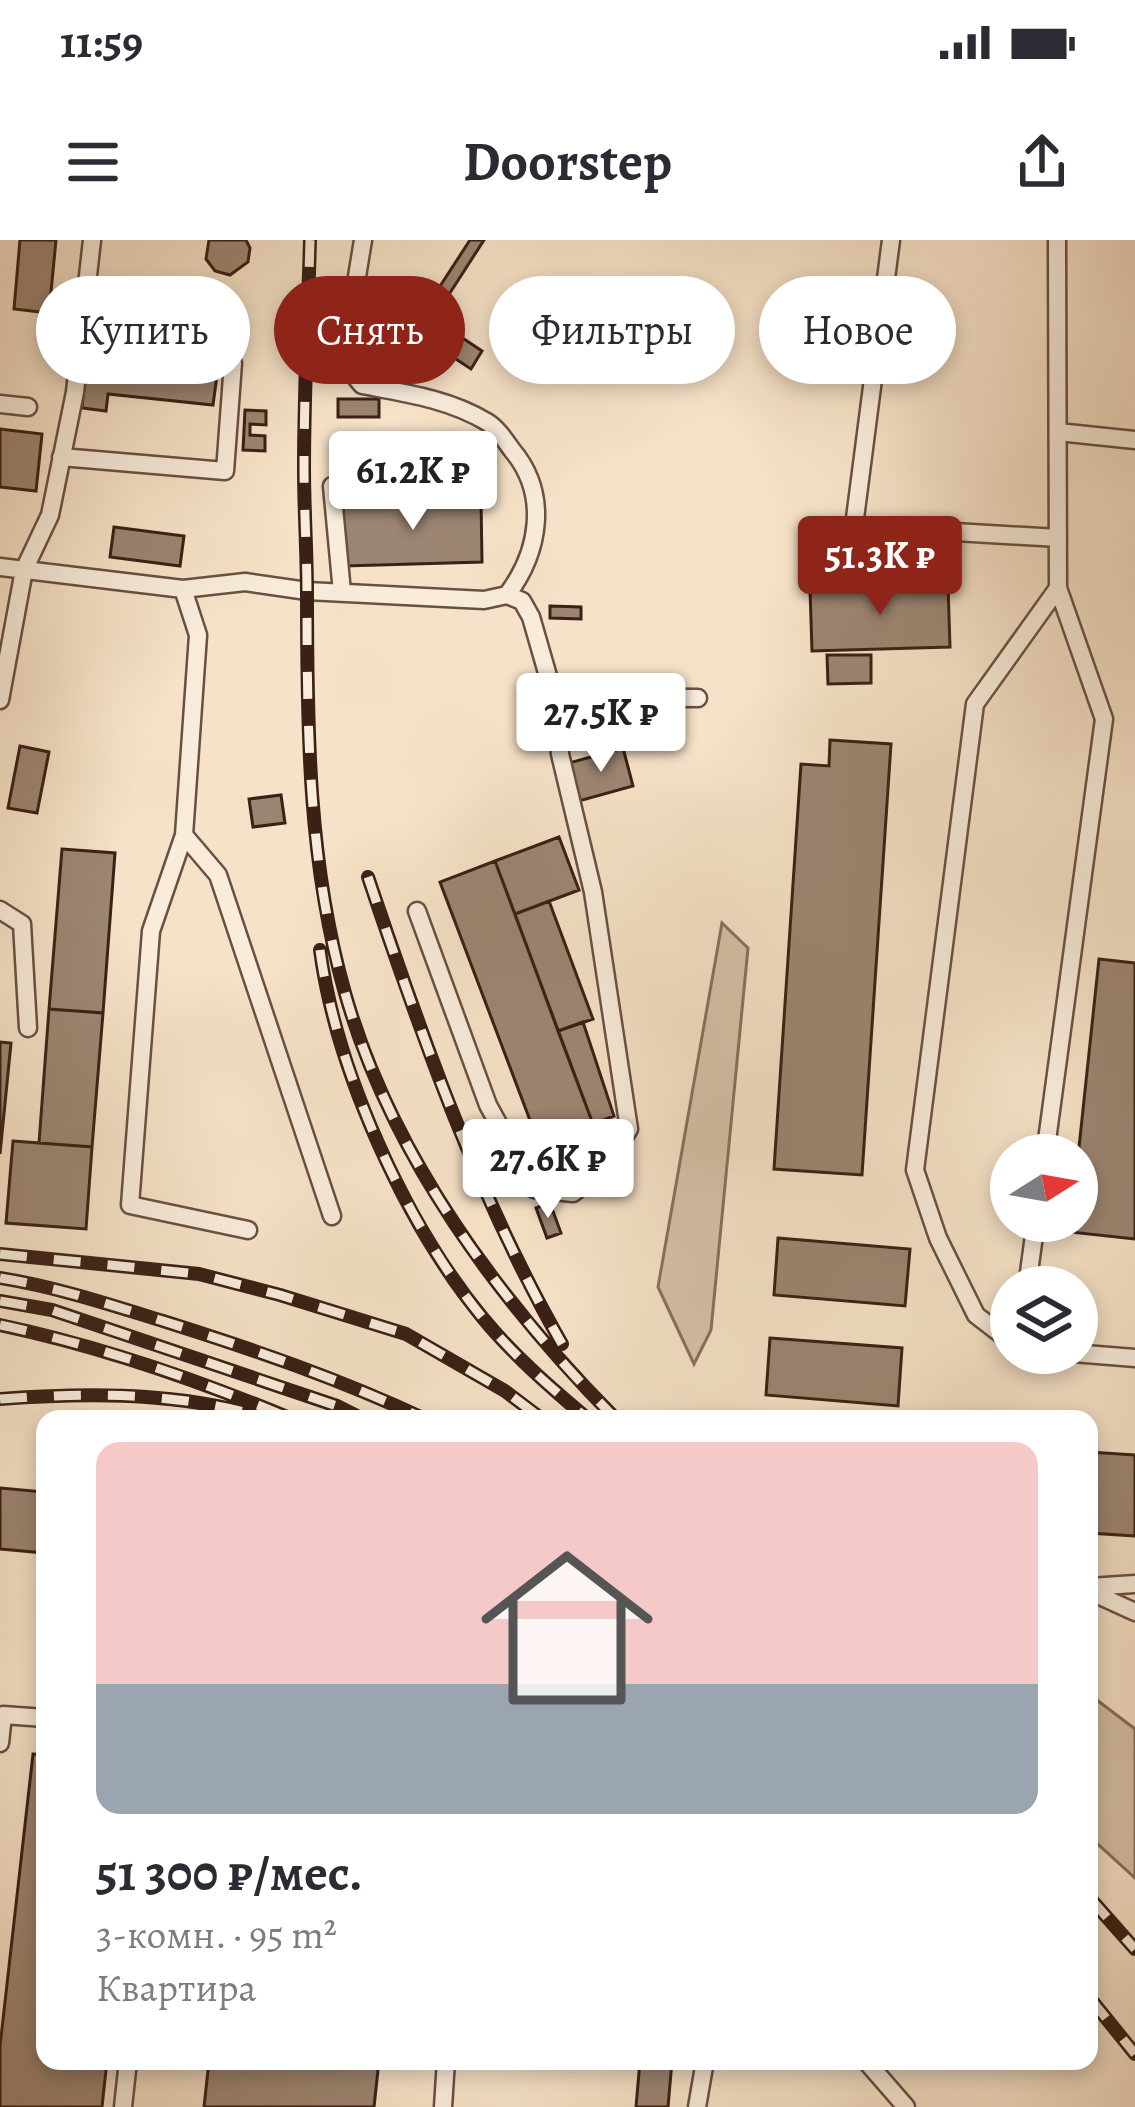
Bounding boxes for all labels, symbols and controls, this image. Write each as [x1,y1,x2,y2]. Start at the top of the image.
text: 11:59 [60,11,143,73]
text: Doorstep [463,125,672,199]
icon: menu [60,129,126,195]
icon: share [1009,129,1075,195]
chip: Купить [36,276,250,384]
chip: Снять [274,276,465,384]
chip: Фильтры [489,276,735,384]
chip: Новое [759,276,956,384]
pin: 61.2K ₽ [302,431,524,533]
text: 61.2K ₽ [356,443,470,496]
pin: 51.3K ₽ [769,516,991,618]
text: 51.3K ₽ [825,528,935,581]
pin: 27.5K ₽ [490,673,712,775]
text: 27.5K ₽ [543,685,659,738]
pin: 27.6K ₽ [437,1119,659,1221]
text: 27.6K ₽ [490,1131,606,1184]
north arrow [990,1134,1098,1242]
map controls [990,1134,1098,1374]
button: layers [990,1266,1098,1374]
icon: home [459,1520,675,1736]
text: 51 300 ₽/мес. [96,1838,363,1908]
text: 3-комн. · 95 m² [96,1908,337,1961]
text: Квартира [96,1961,257,2014]

